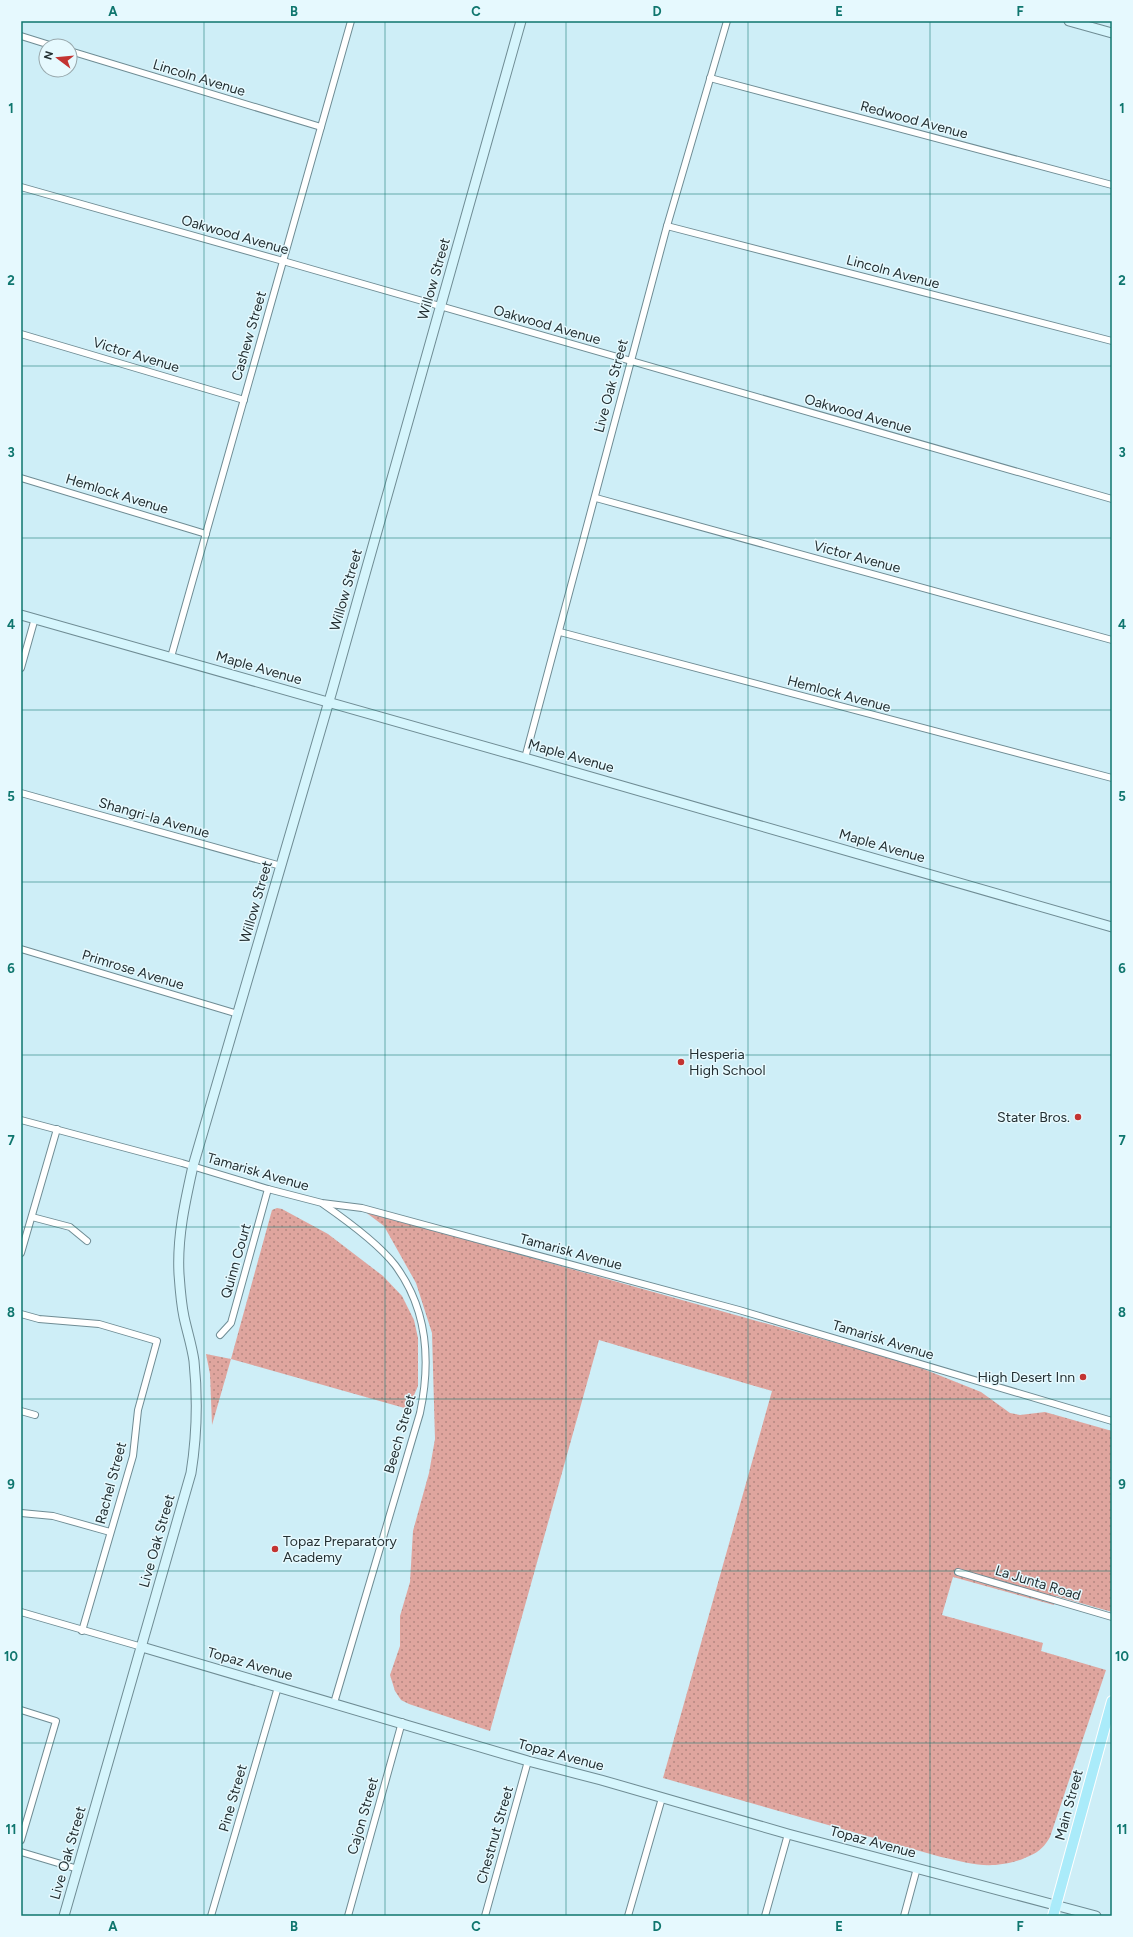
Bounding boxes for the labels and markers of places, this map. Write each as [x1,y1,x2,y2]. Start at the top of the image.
place label: Hesperia High School [689,1046,766,1079]
marker: Hesperia High School [676,1057,686,1067]
place label: Stater Bros. [997,1109,1070,1126]
marker: Stater Bros. [1073,1112,1083,1122]
place label: High Desert Inn [977,1369,1075,1386]
marker: High Desert Inn [1078,1372,1088,1382]
place label: Topaz Preparatory Academy [283,1533,398,1566]
marker: Topaz Preparatory Academy [270,1544,280,1554]

